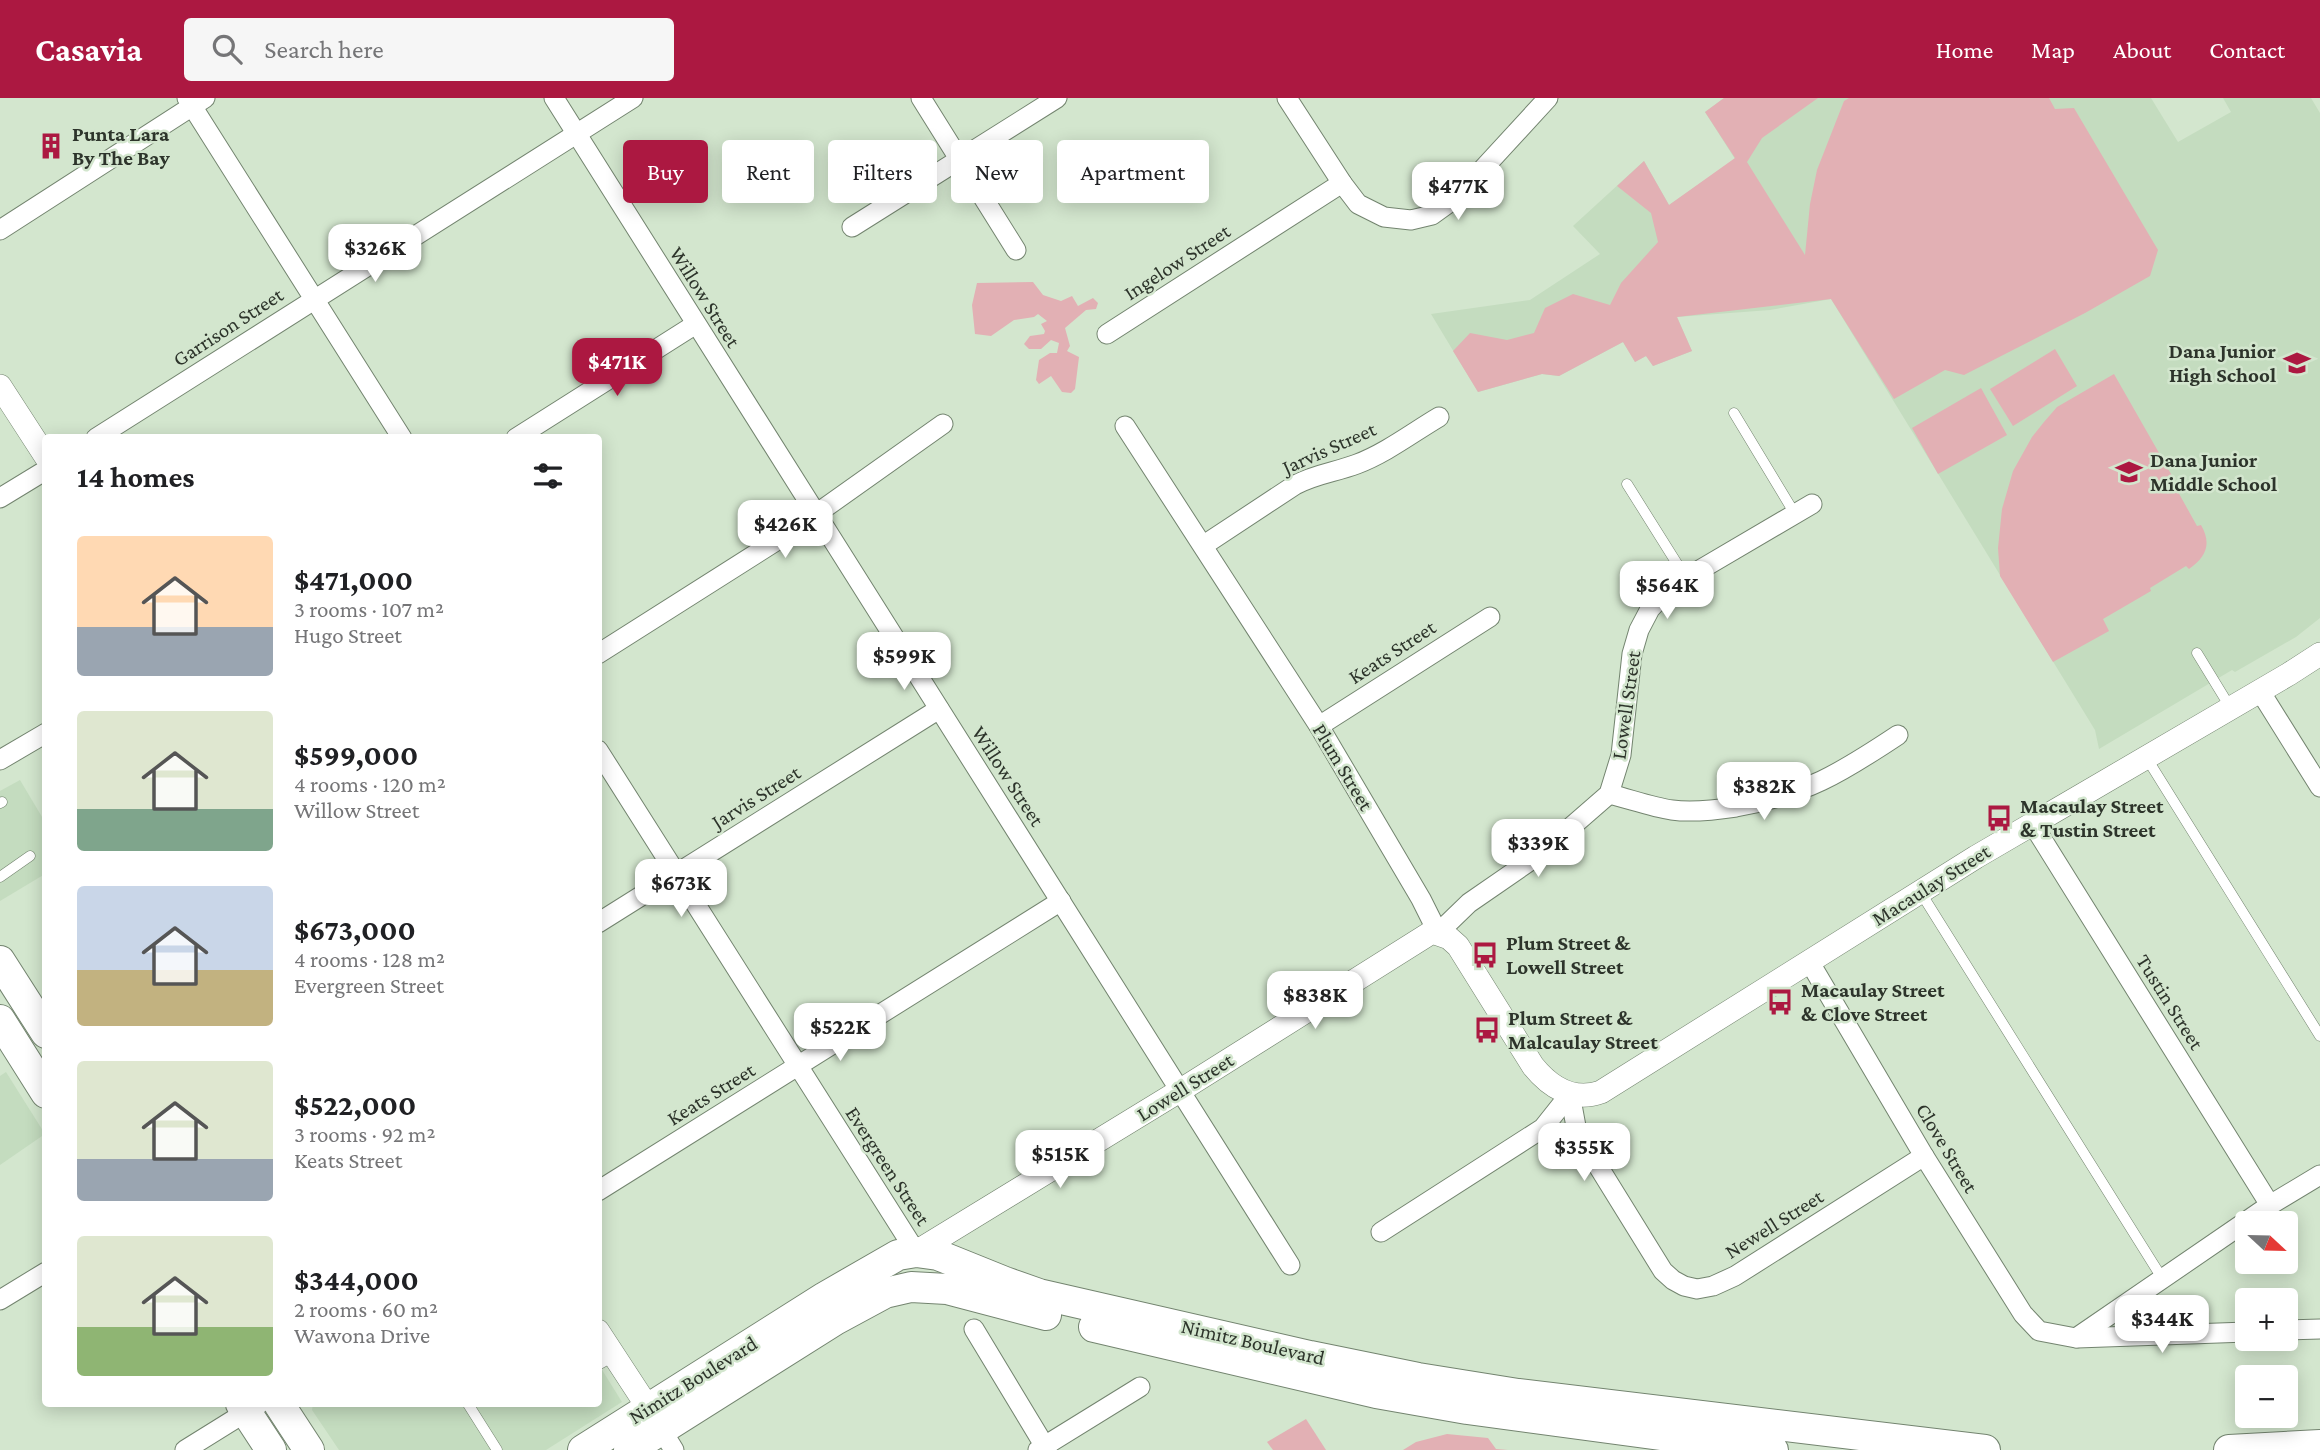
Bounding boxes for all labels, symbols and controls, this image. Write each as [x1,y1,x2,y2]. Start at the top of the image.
search box [184,18,674,81]
icon: search [208,30,246,68]
text: Casavia [35,31,142,68]
text: Search here [264,35,384,64]
text: Home [1936,36,1993,63]
text: Map [2031,36,2075,63]
text: About [2113,36,2171,63]
text: Contact [2209,36,2285,63]
place label: Punta Lara By The Bay [72,122,170,170]
building icon: Punta Lara By The Bay [36,131,66,161]
chip: Buy [623,140,708,203]
chip: Rent [722,140,814,203]
chip: Filters [828,140,937,203]
chip: New [951,140,1043,203]
chip: Apartment [1057,140,1209,203]
pin: $477K [1409,162,1507,222]
text: $477K [1428,172,1488,198]
street label: Ingelow Street [1120,218,1235,305]
pin: $326K [326,225,424,284]
text: $326K [344,234,406,260]
street label: Willow Street [665,242,746,353]
street label: Garrison Street [168,282,288,372]
pin: $471K [568,338,666,398]
place label: Dana Junior High School [2169,339,2277,387]
text: $471K [588,348,646,374]
school or university icon: Dana Junior High School [2282,348,2312,378]
street label: Jarvis Street [1277,416,1381,480]
place label: Dana Junior Middle School [2150,448,2277,496]
icon: filters [529,457,567,495]
school or university icon: Dana Junior Middle School [2114,457,2144,487]
text: 14 homes [77,460,195,493]
pin: $426K [736,500,834,560]
text: $426K [754,510,816,536]
pin: $564K [1618,561,1716,621]
text: $471,000 [294,563,413,596]
icon: home [133,564,217,648]
text: $564K [1636,571,1698,597]
text: 3 rooms · 107 m² [294,596,444,622]
street label: Keats Street [1344,614,1441,689]
text: Hugo Street [294,622,402,648]
pin: $599K [855,632,953,692]
text: $599K [873,642,935,668]
street label: Lowell Street [1606,648,1646,761]
street label: Plum Street [1308,719,1379,816]
street label: Willow Street [967,721,1050,831]
text: $599,000 [294,738,418,771]
icon: home [133,739,217,823]
street label: Jarvis Street [706,760,806,835]
pin: $382K [1715,762,1813,822]
text: 4 rooms · 120 m² [294,771,446,797]
text: $382K [1733,772,1795,798]
place label: Macaulay Street & Tustin Street [2020,794,2164,842]
text: Willow Street [294,797,419,823]
bus stop icon: Macaulay Street & Tustin Street [1984,803,2014,833]
pin: $339K [1489,820,1587,879]
text: $339K [1507,829,1569,855]
street label: Macaulay Street [1868,839,1995,931]
pin: $673K [632,860,730,919]
text: $673K [651,869,711,895]
text: $673,000 [294,913,416,946]
icon: home [133,914,217,998]
place label: Plum Street & Lowell Street [1506,931,1632,979]
bus stop icon: Plum Street & Lowell Street [1470,940,1500,970]
text: 4 rooms · 128 m² [294,946,445,972]
street label: Tustin Street [2131,950,2209,1055]
text: Evergreen Street [294,972,444,998]
pin: $838K [1266,972,1364,1031]
place label: Macaulay Street & Clove Street [1801,978,1945,1026]
text: $838K [1283,981,1347,1007]
bus stop icon: Macaulay Street & Clove Street [1765,987,1795,1017]
pin: $522K [791,1004,889,1063]
place label: Plum Street & Malcaulay Street [1508,1006,1658,1054]
text: $522K [810,1013,870,1039]
bus stop icon: Plum Street & Malcaulay Street [1472,1015,1502,1045]
street label: Lowell Street [1132,1047,1239,1126]
street label: Keats Street [663,1057,760,1130]
text: $522,000 [294,1088,416,1121]
icon: home [133,1089,217,1173]
street label: Clove Street [1911,1099,1984,1198]
street label: Evergreen Street [841,1102,936,1231]
text: 3 rooms · 92 m² [294,1121,435,1147]
pin: $355K [1535,1124,1633,1183]
pin: $515K [1011,1130,1109,1190]
text: $355K [1554,1133,1614,1159]
text: $515K [1031,1140,1089,1166]
text: Keats Street [294,1147,402,1173]
street label: Newell Street [1720,1184,1829,1264]
north arrow [2235,1211,2298,1274]
map controls [2235,1211,2298,1428]
text: $344,000 [294,1263,419,1296]
icon: home [133,1264,217,1348]
button: + [2235,1288,2298,1351]
text: 2 rooms · 60 m² [294,1296,438,1322]
pin: $344K [2113,1296,2211,1355]
text: $344K [2131,1305,2193,1331]
street label: Nimitz Boulevard [1179,1314,1327,1370]
text: Wawona Drive [294,1322,430,1348]
street label: Nimitz Boulevard [625,1331,761,1429]
button: − [2235,1365,2298,1428]

